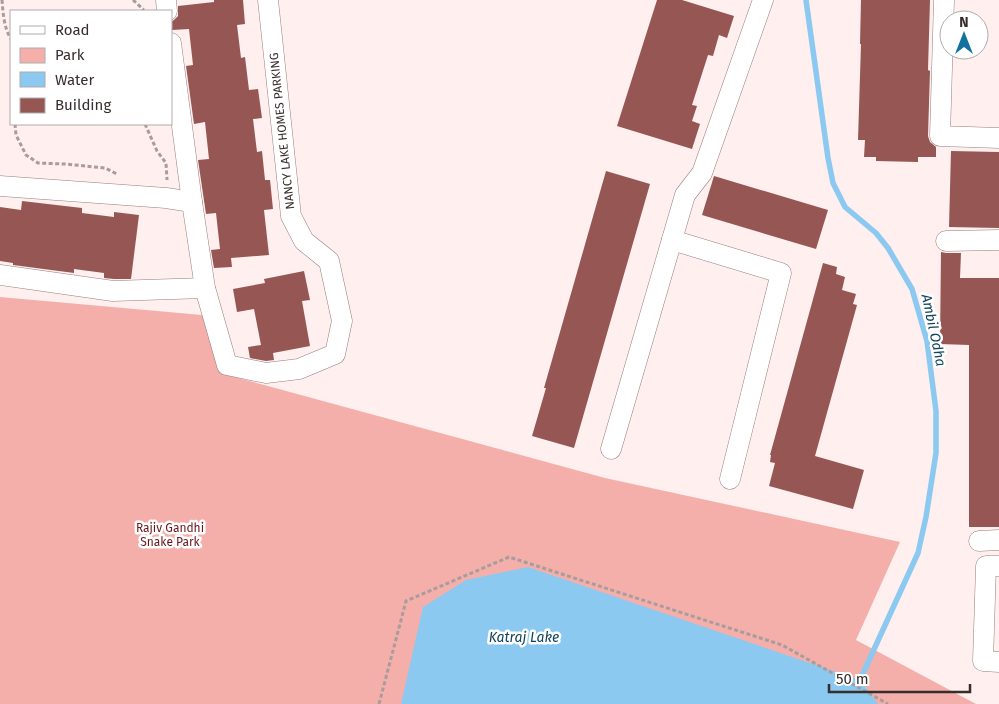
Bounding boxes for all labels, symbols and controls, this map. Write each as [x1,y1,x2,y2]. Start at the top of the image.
legend [10,10,172,125]
north arrow [939,10,989,60]
text: N [959,14,969,31]
text: Road [55,21,90,39]
text: Park [55,46,85,64]
street label: NANCY LAKE HOMES PARKING [267,52,297,210]
text: Water [55,71,94,89]
text: Building [55,96,111,114]
water label: Ambil Odha [917,291,949,368]
park label: Rajiv Gandhi Snake Park [136,521,204,549]
water label: Katraj Lake [489,629,559,646]
scale bar [829,662,970,694]
text: 50 m [836,670,869,688]

